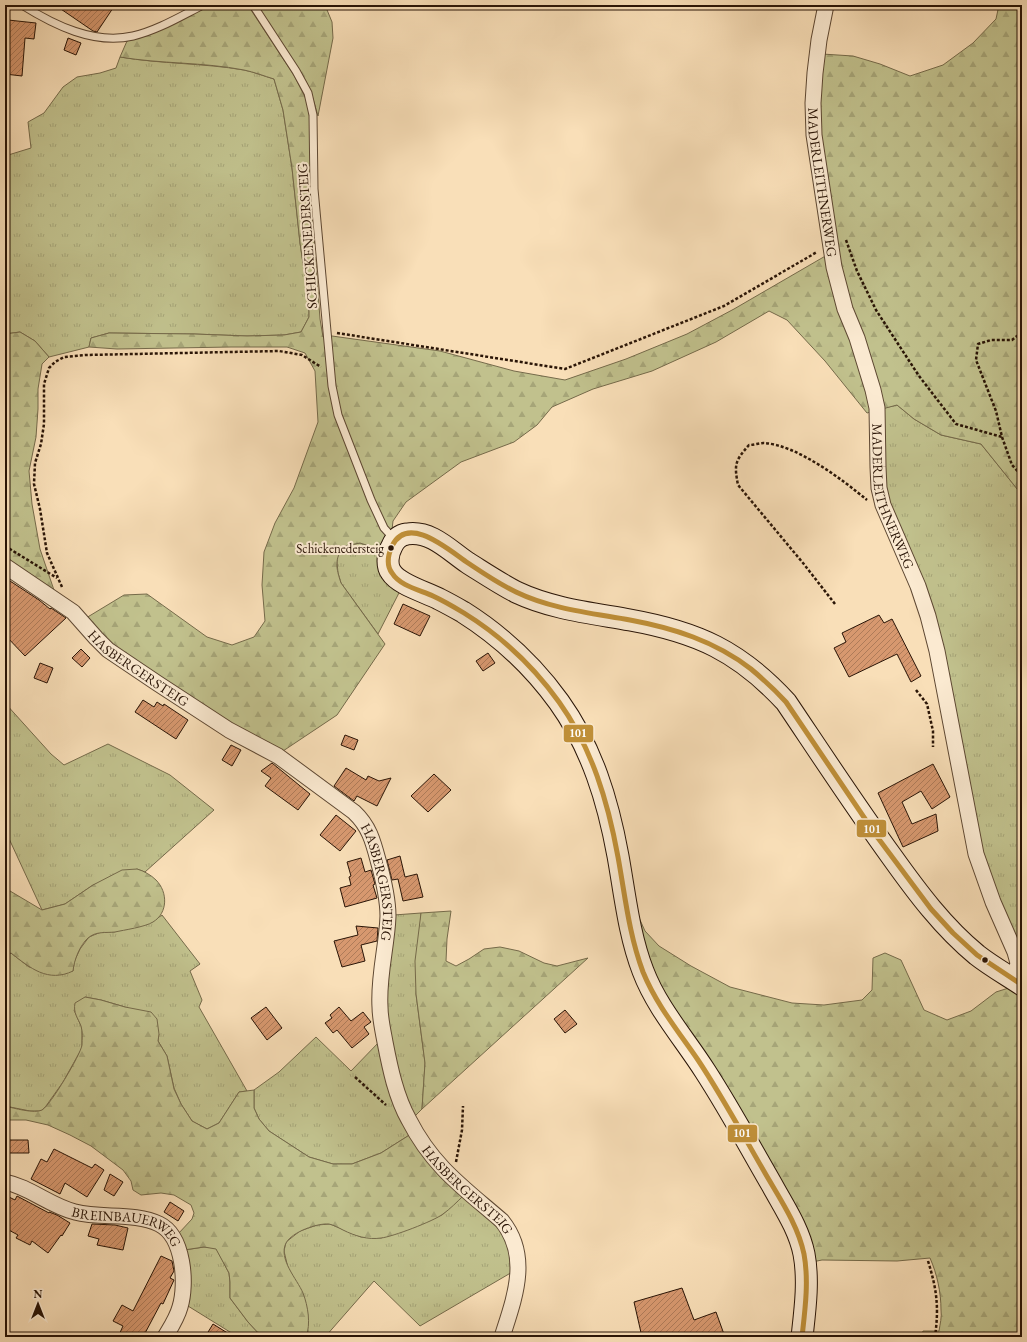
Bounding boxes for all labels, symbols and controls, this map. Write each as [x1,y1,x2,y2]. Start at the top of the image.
street label: MADERLEITHNERWEG [804,107,841,258]
street label: SCHICKENEDERSTEIG [293,163,321,309]
street label: MADERLEITHNERWEG [868,423,919,572]
place label: Schickenedersteig [296,540,384,557]
marker: Schickenedersteig [386,543,396,553]
street label: HASBERGERSTEIG [84,626,192,710]
line badge: 101 [563,724,594,743]
text: 101 [569,726,587,740]
line badge: 101 [856,819,887,838]
street label: HASBERGERSTEIG [357,820,397,942]
text: 101 [863,822,881,836]
unlabelled marker [980,955,990,965]
line badge: 101 [727,1124,758,1143]
text: 101 [733,1126,751,1140]
street label: HASBERGERSTEIG [418,1142,517,1237]
street label: BREINBAUERWEG [70,1203,185,1250]
north arrow [18,1284,58,1324]
text: N [34,1287,43,1301]

